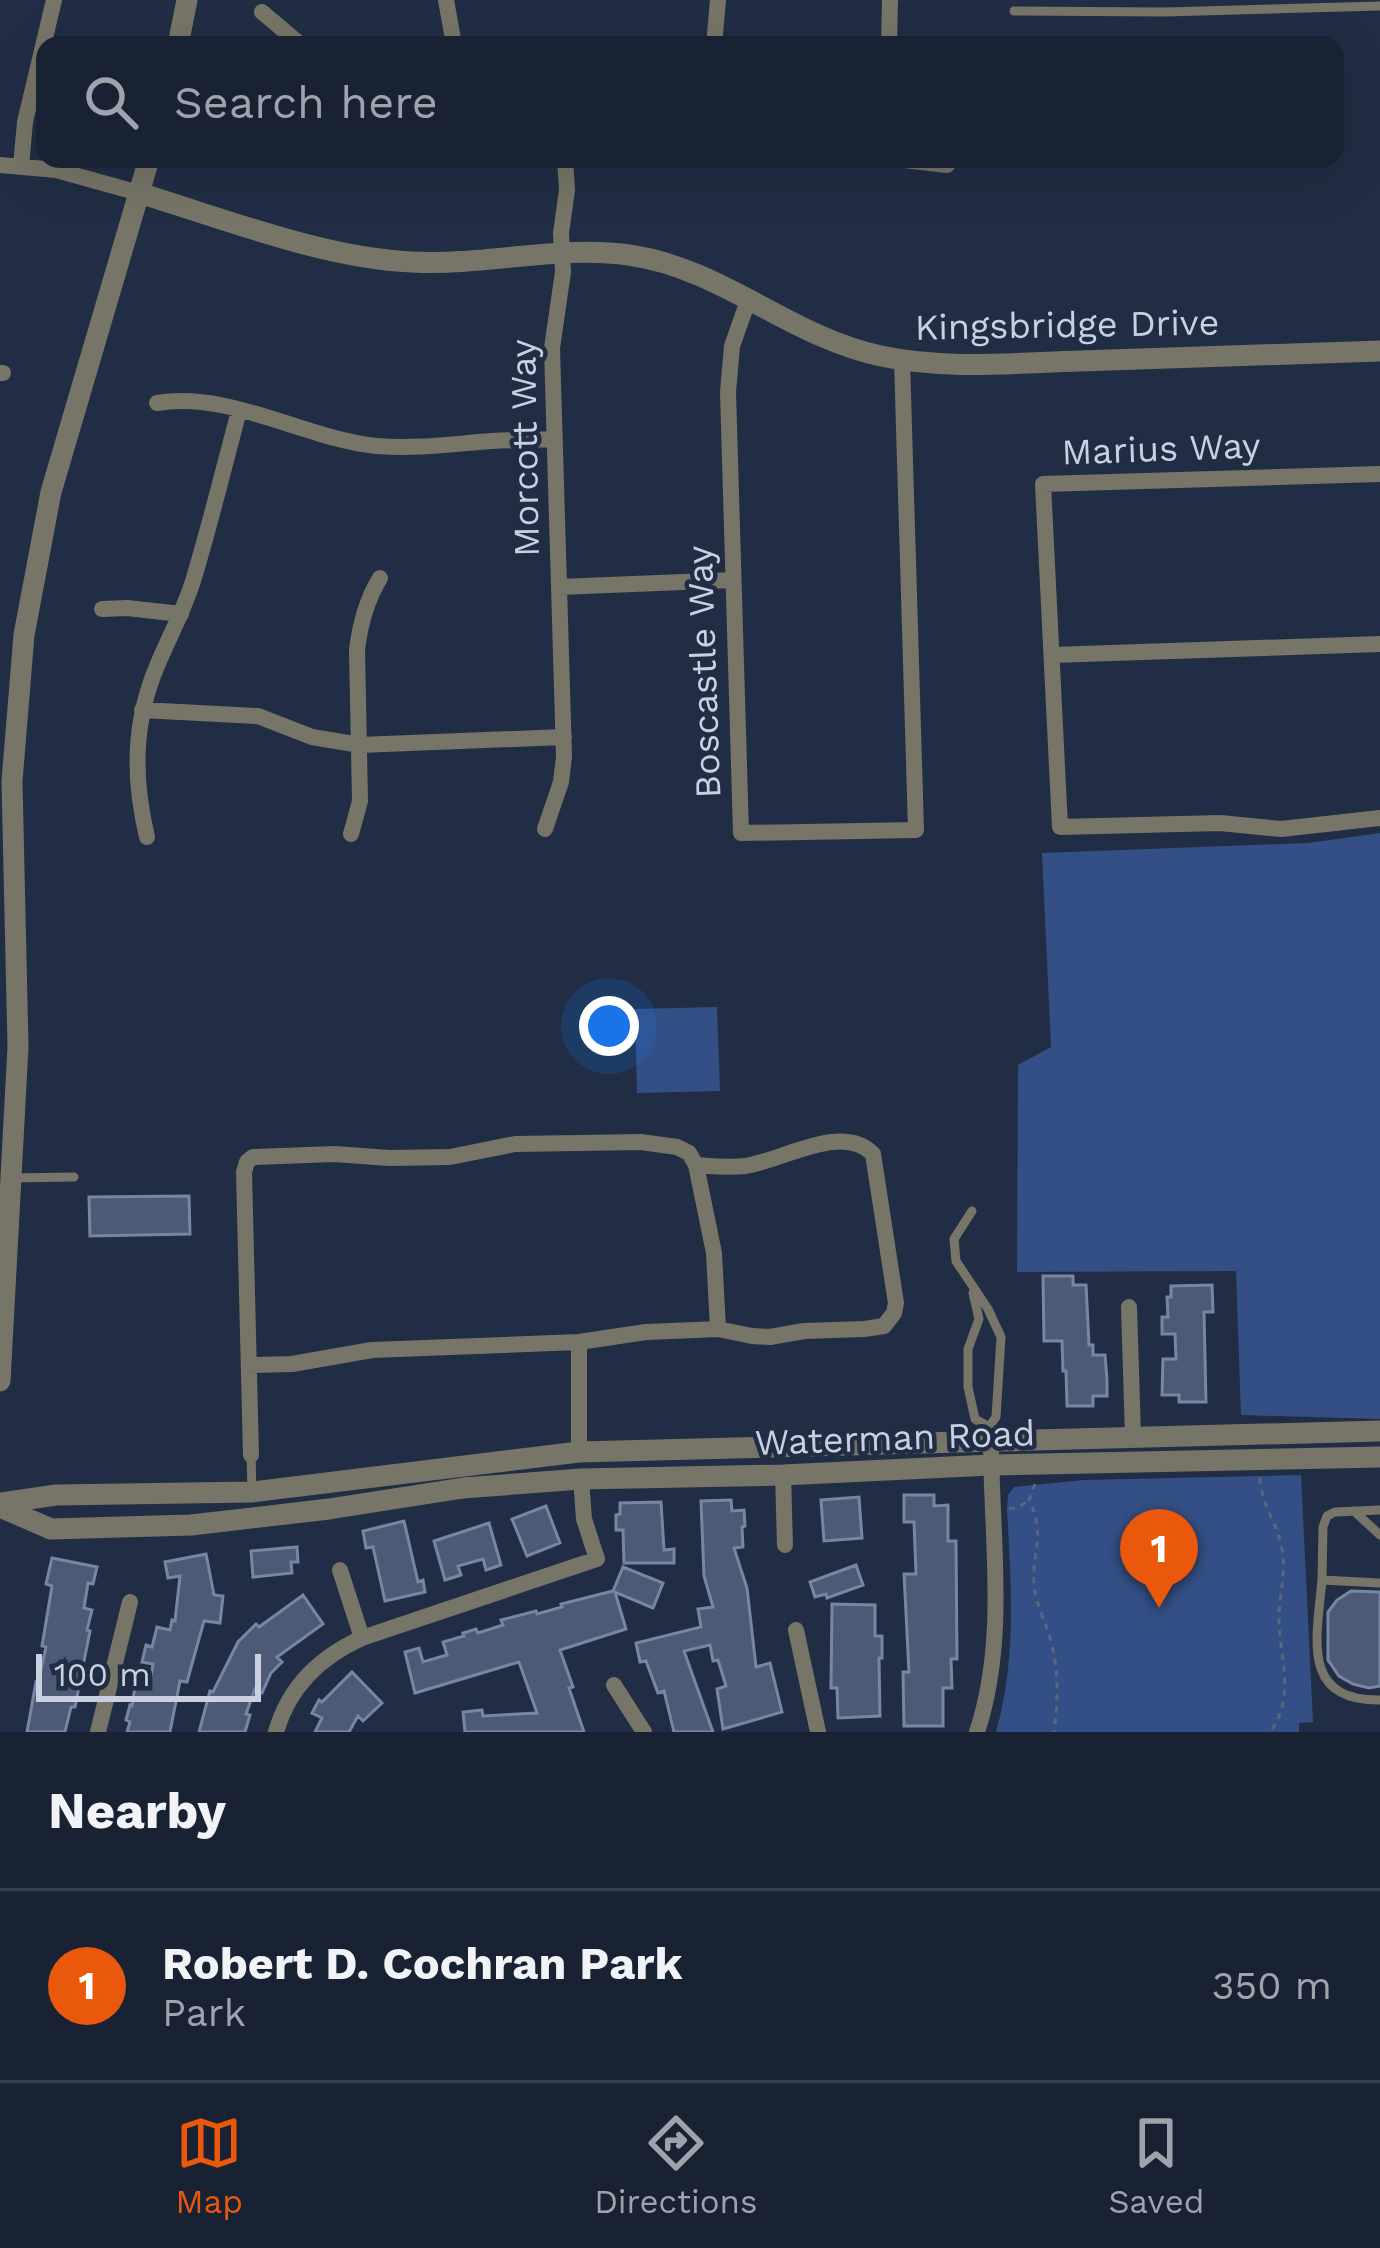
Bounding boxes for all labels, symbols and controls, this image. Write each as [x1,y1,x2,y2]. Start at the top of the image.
search box [36,36,1344,168]
icon: search [78,69,144,135]
text: Search here [174,76,438,129]
street label: Kingsbridge Drive [914,301,1220,349]
street label: Morcott Way [502,338,548,557]
street label: Marius Way [1061,425,1262,473]
street label: Boscastle Way [679,544,729,799]
your location [579,996,639,1056]
street label: Waterman Road [754,1412,1036,1464]
pin: 1 [1120,1509,1198,1608]
scale bar [36,1648,261,1701]
text: 100 m [54,1655,151,1694]
text: Nearby [48,1781,226,1840]
text: Robert D. Cochran Park [162,1937,683,1990]
text: 1 [79,1963,95,2008]
text: 350 m [1212,1963,1332,2008]
text: Park [162,1990,246,2035]
tab: Map [176,2110,243,2221]
tab: Directions [594,2110,757,2221]
tab: Saved [1109,2110,1204,2221]

